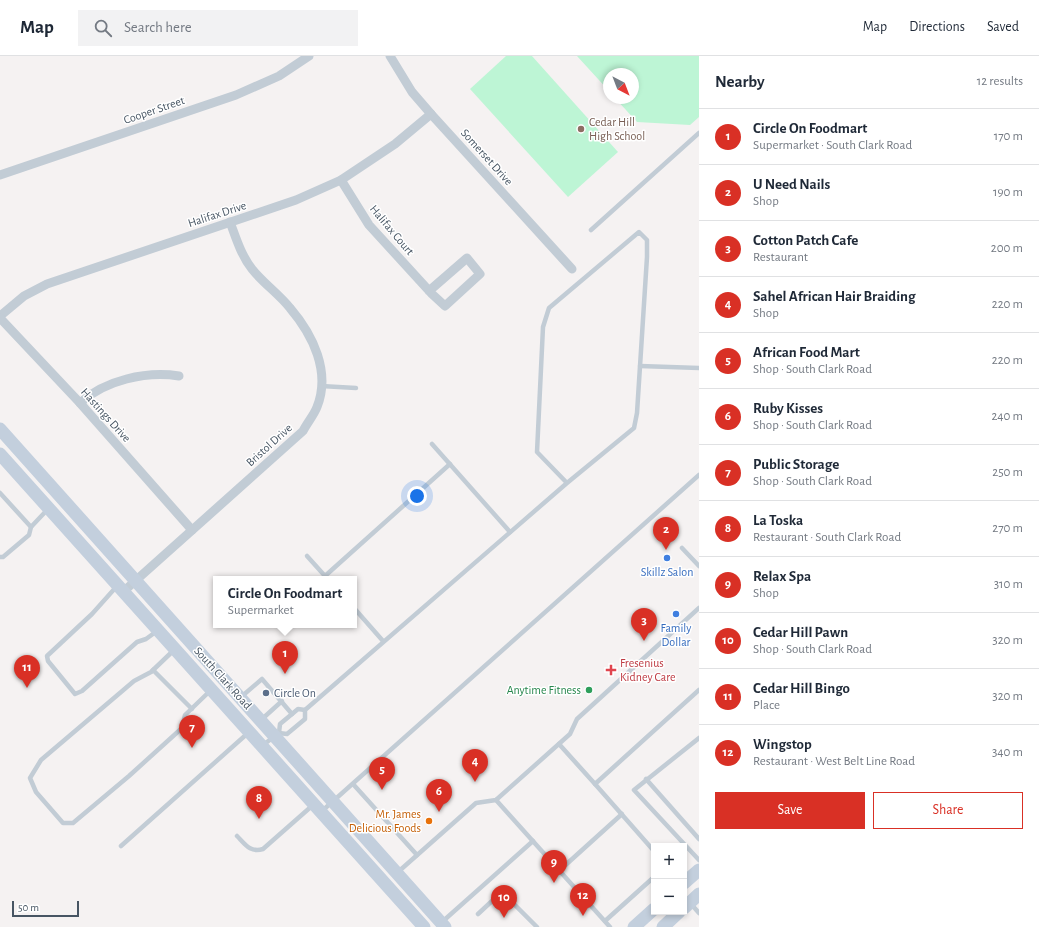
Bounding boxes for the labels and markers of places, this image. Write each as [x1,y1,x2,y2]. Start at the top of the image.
place label: Cedar Hill High School [589,116,645,142]
marker: Cedar Hill High School [576,124,586,134]
pin: 2 [653,517,679,550]
marker: Skillz Salon [662,553,672,563]
place label: Skillz Salon [641,566,693,578]
pin: 3 [631,608,657,641]
marker: Family Dollar [671,609,681,619]
place label: Family Dollar [661,622,691,648]
pin: 1 [272,641,298,674]
pin: 11 [14,655,40,688]
place label: Fresenius Kidney Care [620,657,676,684]
marker: Fresenius Kidney Care [605,664,617,676]
place label: Anytime Fitness [507,684,581,697]
marker: Anytime Fitness [584,685,594,695]
place label: Circle On [274,687,316,699]
marker: Circle On [261,688,271,698]
pin: 7 [179,715,205,748]
pin: 4 [462,749,488,782]
pin: 5 [369,757,395,790]
pin: 6 [426,779,452,812]
pin: 8 [246,786,272,819]
place label: Mr. James Delicious Foods [349,808,421,834]
marker: Mr. James Delicious Foods [424,816,434,826]
pin: 9 [541,850,567,883]
pin: 12 [570,883,596,916]
pin: 10 [491,885,517,918]

